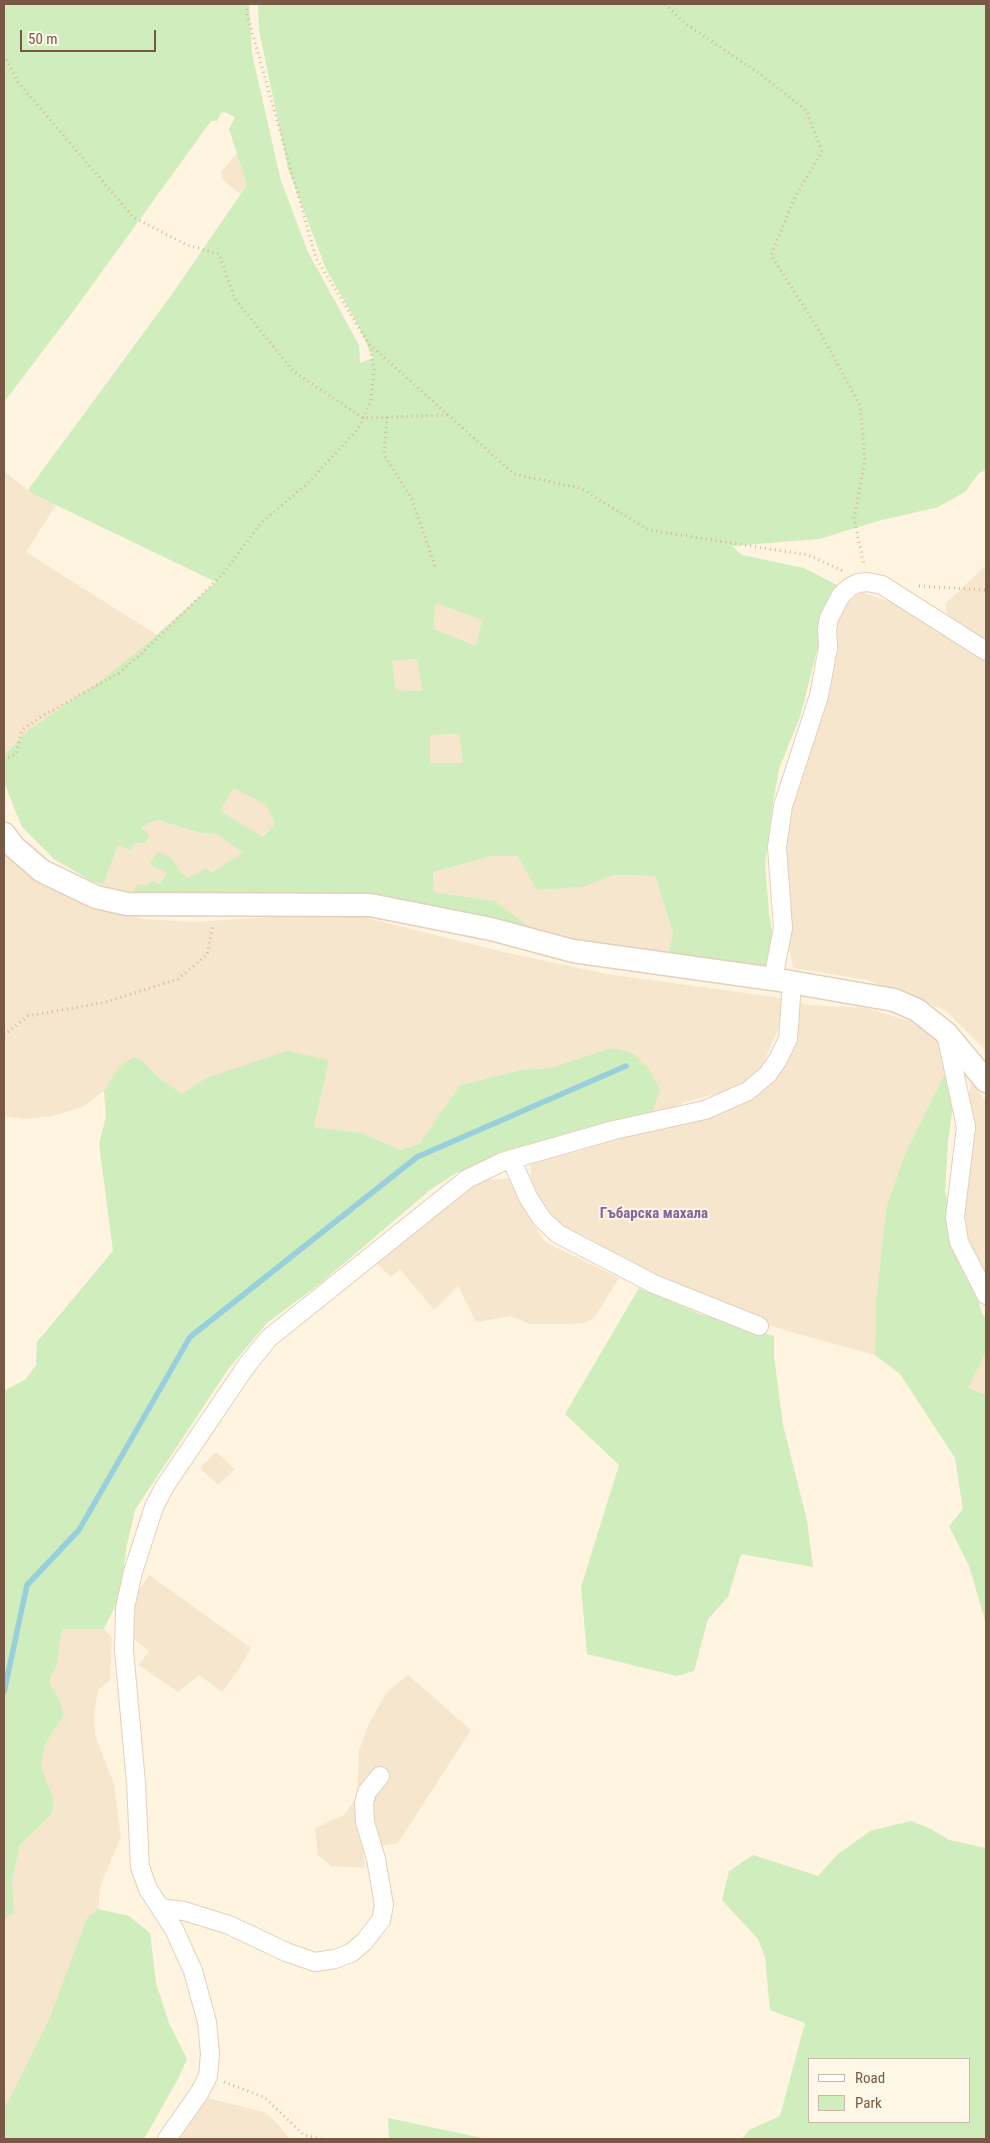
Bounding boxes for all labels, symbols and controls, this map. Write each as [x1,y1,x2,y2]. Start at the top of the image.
scale bar [22,20,159,52]
text: 50 m [28,30,58,48]
district label: Гъбарска махала [600,1205,708,1223]
legend [808,2058,970,2123]
text: Road [855,2069,885,2087]
text: Park [855,2094,882,2112]

